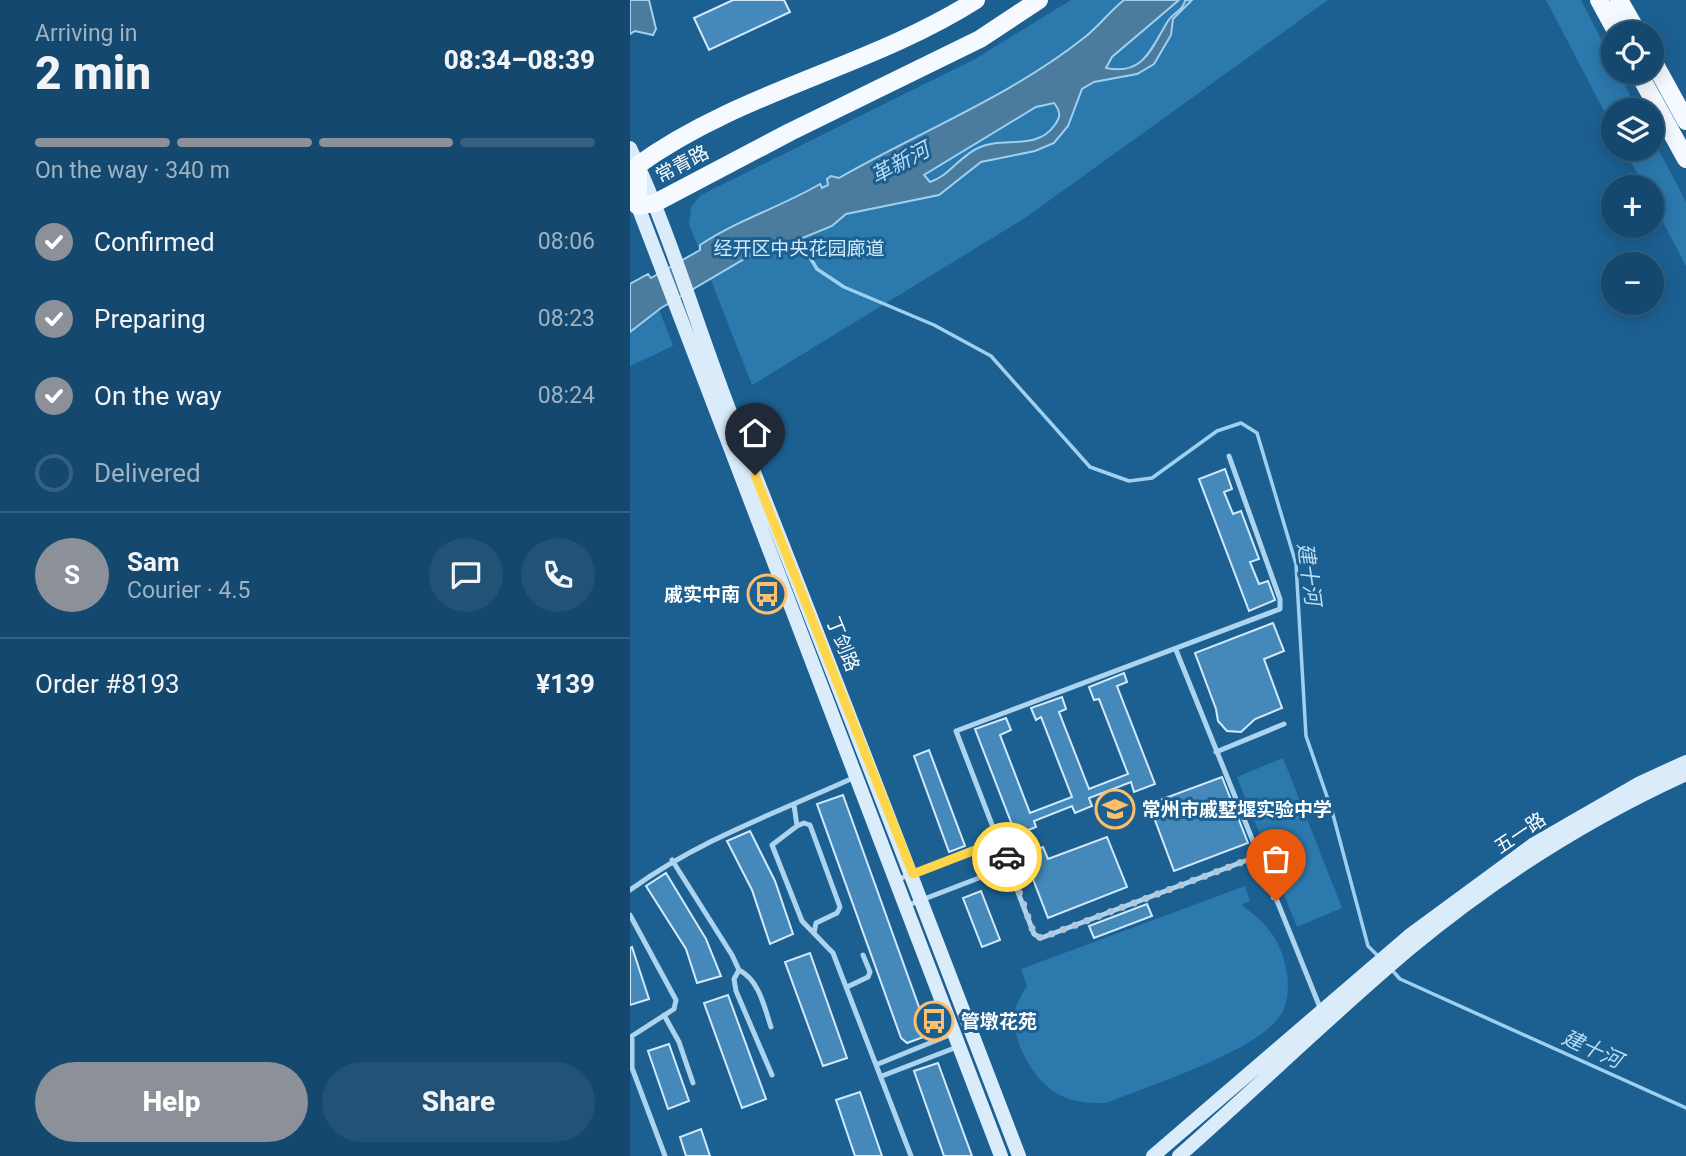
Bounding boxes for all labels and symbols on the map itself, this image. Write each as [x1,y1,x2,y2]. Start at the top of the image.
water label: 革新河 [867,136,937,188]
street label: 常青路 [651,140,713,188]
park label: 经开区中央花园廊道 [713,237,885,260]
pin [725,403,785,475]
water label: 建十河 [1293,541,1326,611]
bus stop icon: 戚实中南 [746,573,788,615]
place label: 戚实中南 [664,583,740,606]
street label: 丁剑路 [822,613,864,675]
school or university icon: 常州市戚墅堰实验中学 [1094,788,1136,830]
place label: 常州市戚墅堰实验中学 [1142,798,1332,821]
street label: 五一路 [1490,808,1550,858]
courier [972,822,1042,892]
pin [1246,829,1306,901]
bus stop icon: 管墩花苑 [913,1000,955,1042]
place label: 管墩花苑 [961,1010,1037,1033]
water label: 建十河 [1558,1025,1629,1074]

